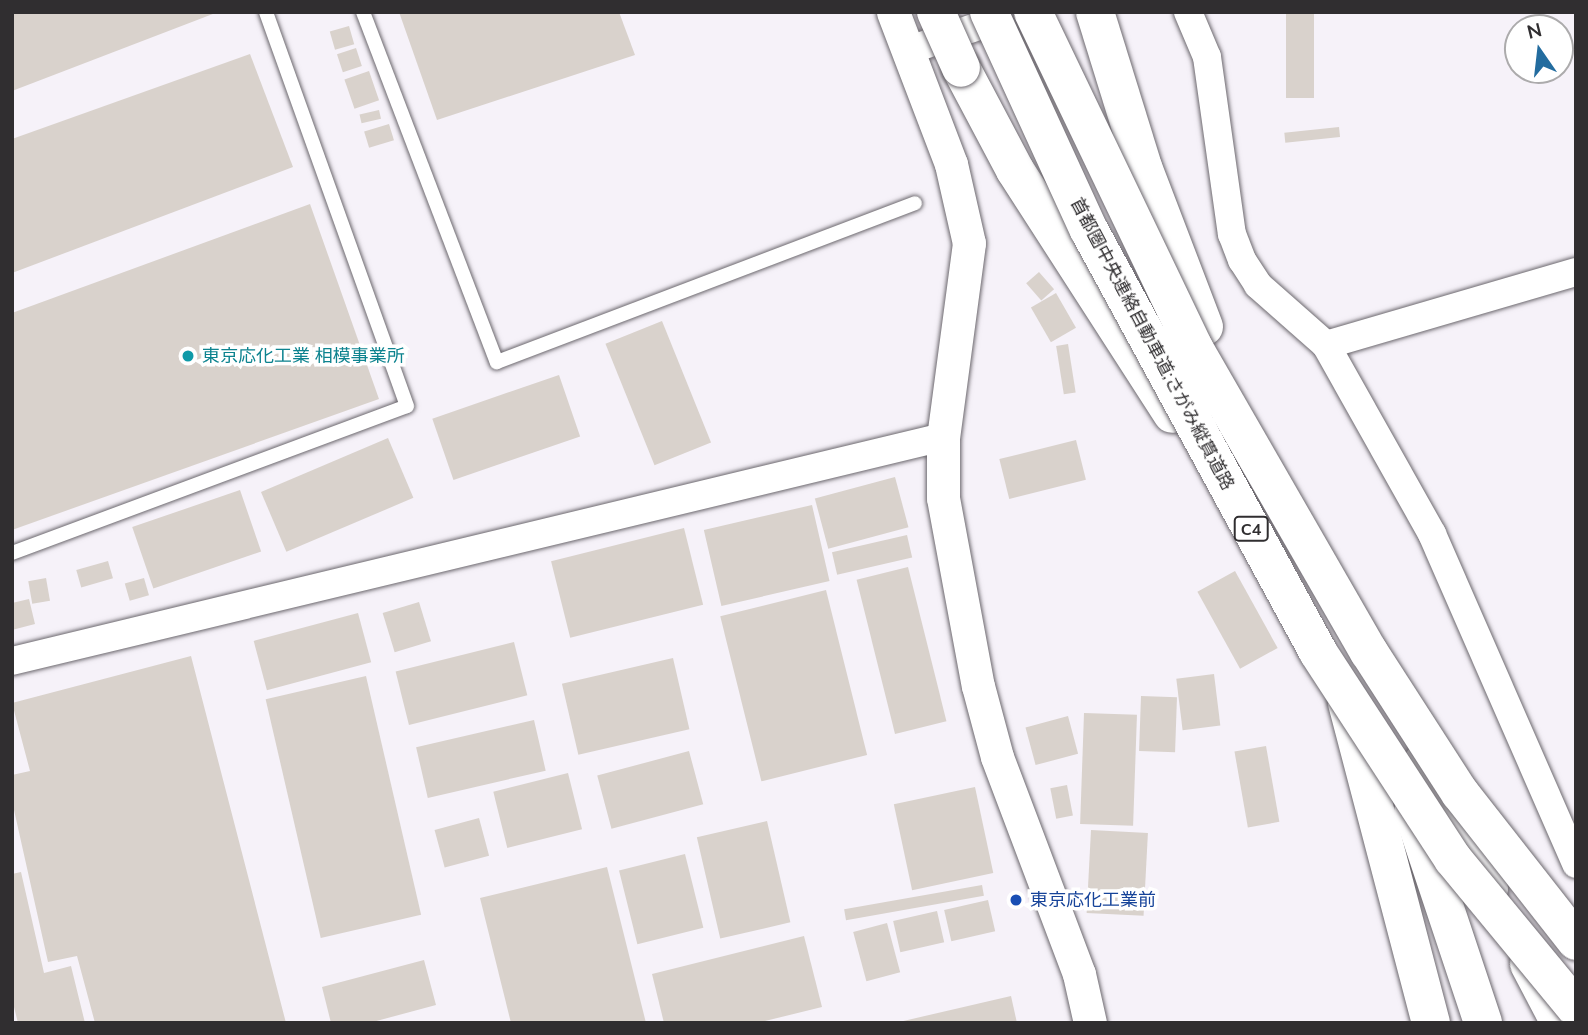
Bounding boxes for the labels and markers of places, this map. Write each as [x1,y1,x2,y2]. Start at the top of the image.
place label: 東京応化工業 相模事業所 [202,345,405,367]
marker: 東京応化工業 相模事業所 [180,348,196,364]
place label: 東京応化工業前 [1030,889,1156,911]
marker: 東京応化工業前 [1008,892,1024,908]

